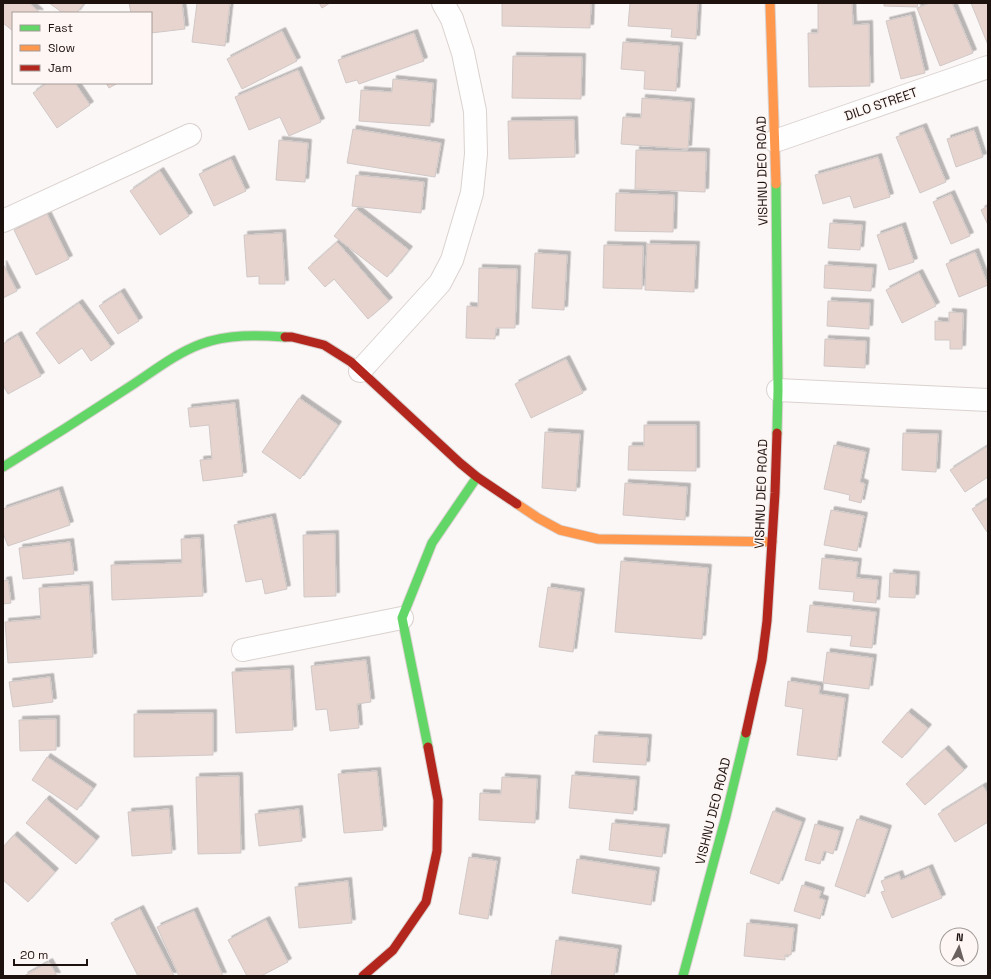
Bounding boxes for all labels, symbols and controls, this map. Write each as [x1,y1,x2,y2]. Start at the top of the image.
legend [12,12,152,84]
text: Fast [48,20,73,36]
text: Slow [48,40,75,56]
text: Jam [48,60,72,76]
street label: DILO STREET [842,83,920,124]
street label: VISHNU DEO ROAD [753,116,771,226]
street label: VISHNU DEO ROAD [751,439,771,549]
street label: VISHNU DEO ROAD [691,756,735,866]
north arrow [939,927,979,967]
text: N [956,930,964,944]
scale bar [14,941,87,967]
text: 20 m [20,947,48,963]

